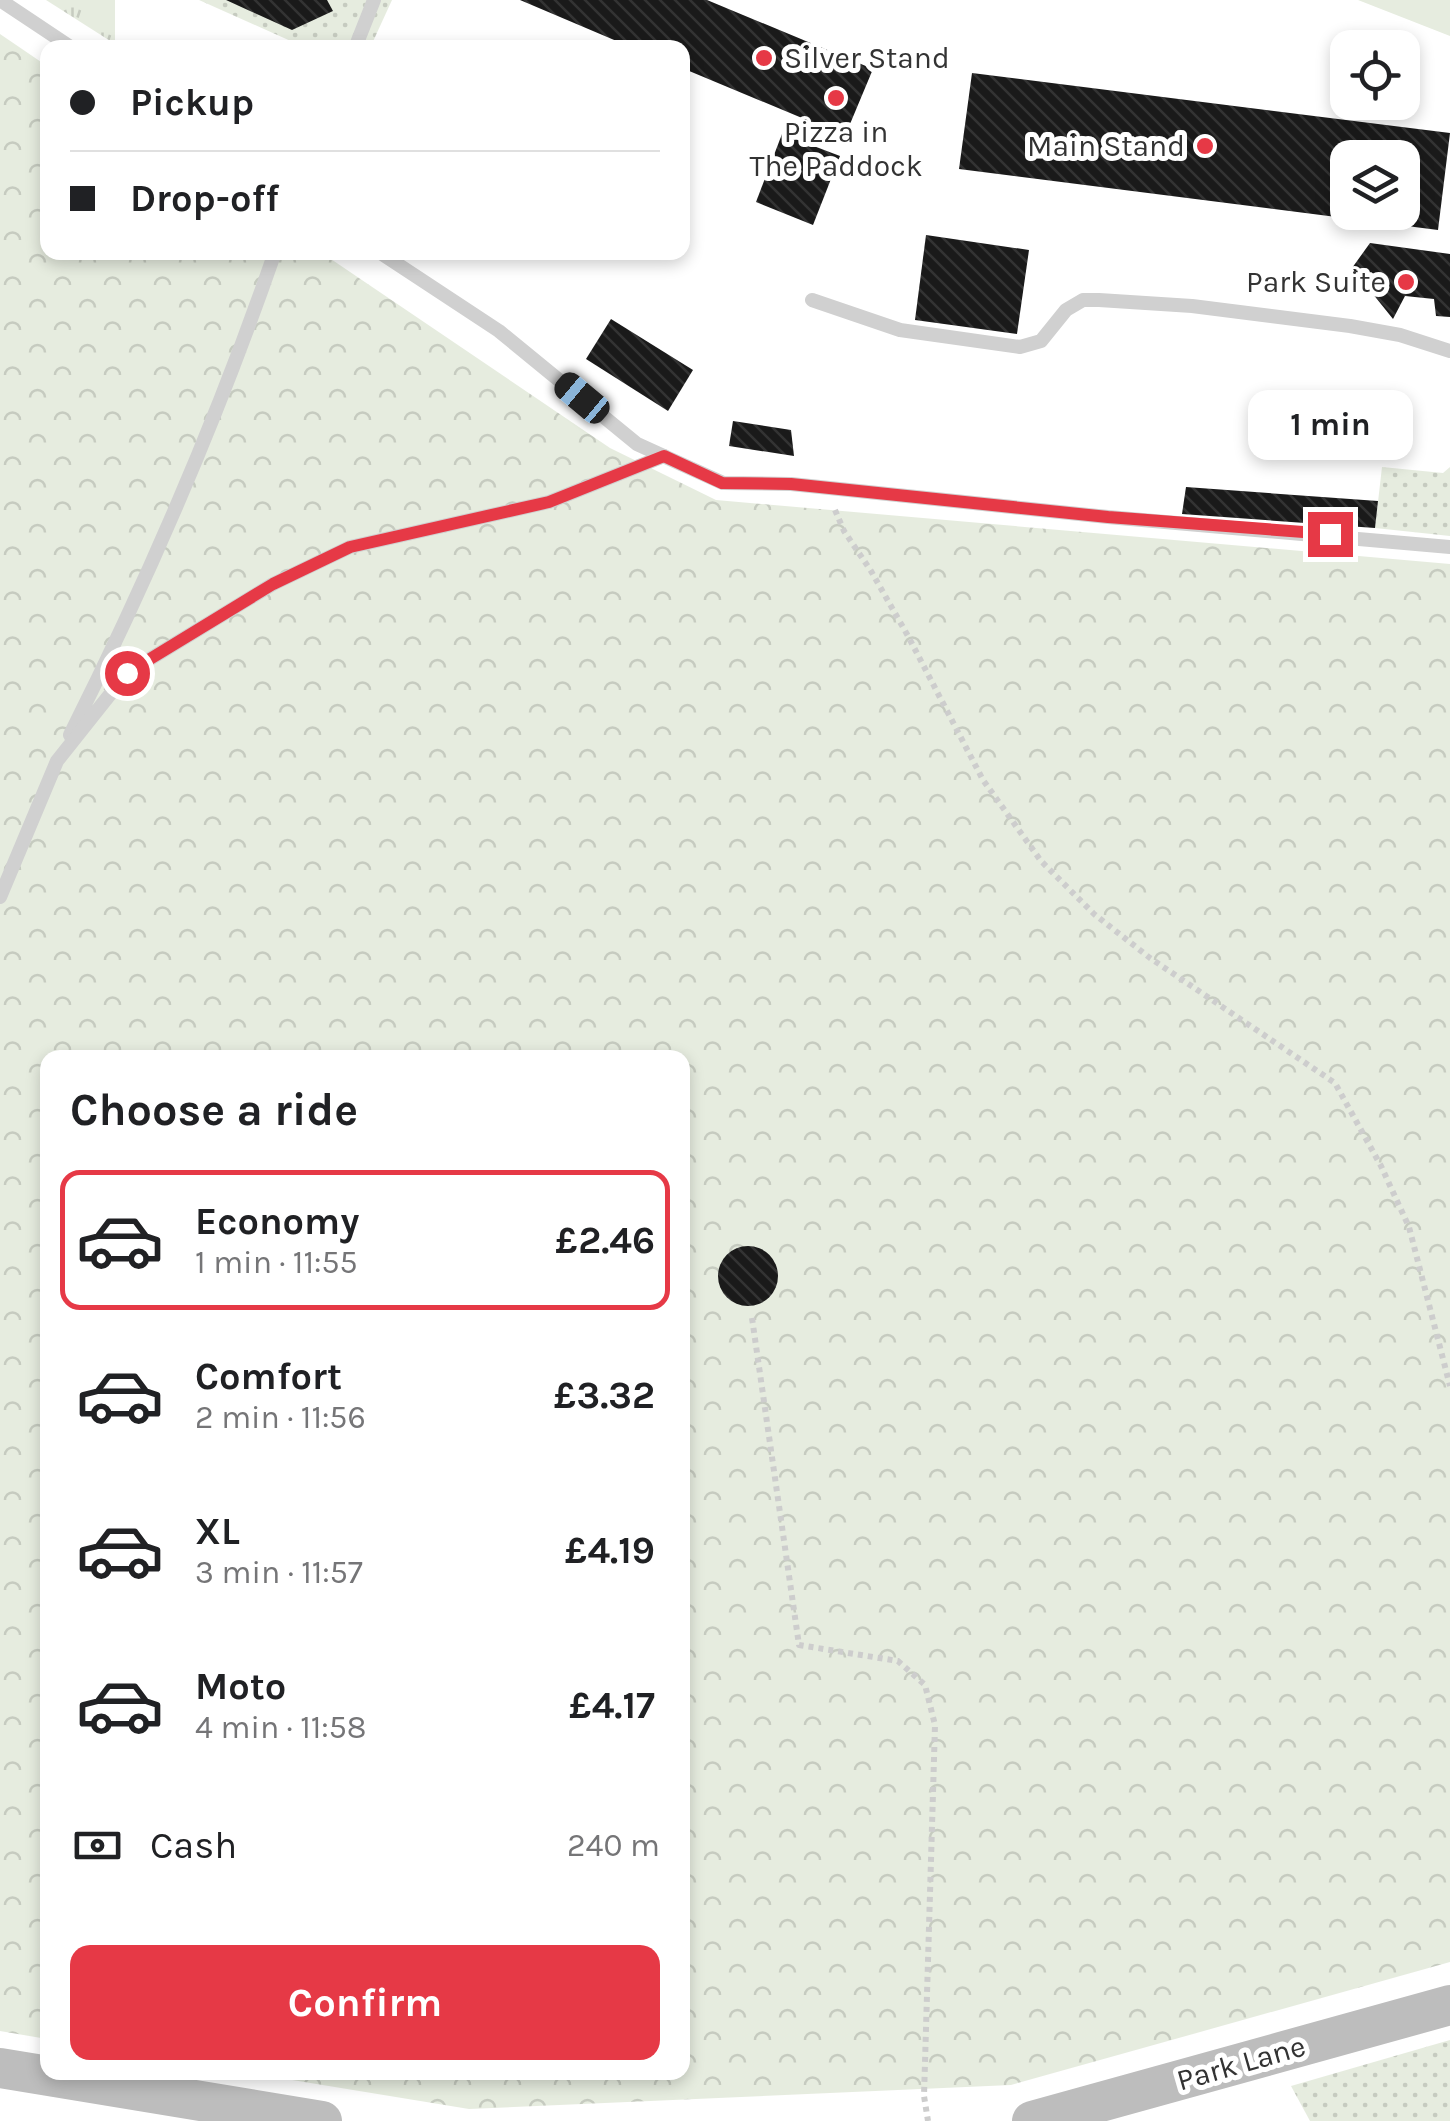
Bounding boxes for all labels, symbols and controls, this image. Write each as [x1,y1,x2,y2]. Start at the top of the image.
map controls [1330,30,1420,230]
button: locate [1330,30,1420,120]
place label: Silver Stand [784,40,950,76]
marker: Silver Stand [753,47,775,69]
text: Pickup [130,80,254,125]
marker: Pizza in The Paddock [825,87,847,109]
place label: Pizza in The Paddock [749,114,923,184]
place label: Main Stand [1027,128,1185,164]
marker: Main Stand [1194,135,1216,157]
button: layers [1330,140,1420,230]
text: Drop-off [130,176,279,221]
place label: Park Suite [1246,264,1386,300]
marker: Park Suite [1395,271,1417,293]
car [549,367,615,429]
callout: 1 min [1248,389,1412,459]
text: 1 min [1290,406,1371,443]
route end [1308,512,1353,557]
route start [105,651,150,696]
text: Choose a ride [70,1084,358,1136]
icon: car [75,1195,165,1285]
text: Economy [195,1199,359,1244]
text: £2.46 [555,1218,655,1263]
text: 1 min · 11:55 [195,1244,358,1281]
icon: car [75,1350,165,1440]
text: Comfort [195,1354,342,1399]
text: £3.32 [554,1373,655,1418]
text: 2 min · 11:56 [195,1399,366,1436]
icon: car [75,1505,165,1595]
text: XL [195,1509,240,1554]
text: £4.19 [565,1528,655,1573]
text: 3 min · 11:57 [195,1554,363,1591]
icon: car [75,1660,165,1750]
text: Moto [195,1664,286,1709]
text: £4.17 [569,1683,655,1728]
text: 4 min · 11:58 [195,1709,366,1746]
icon: cash [70,1818,125,1873]
text: Cash [150,1823,237,1868]
text: 240 m [567,1827,660,1864]
button: Confirm [70,1945,660,2060]
street label: Park Lane [1173,2027,1309,2099]

